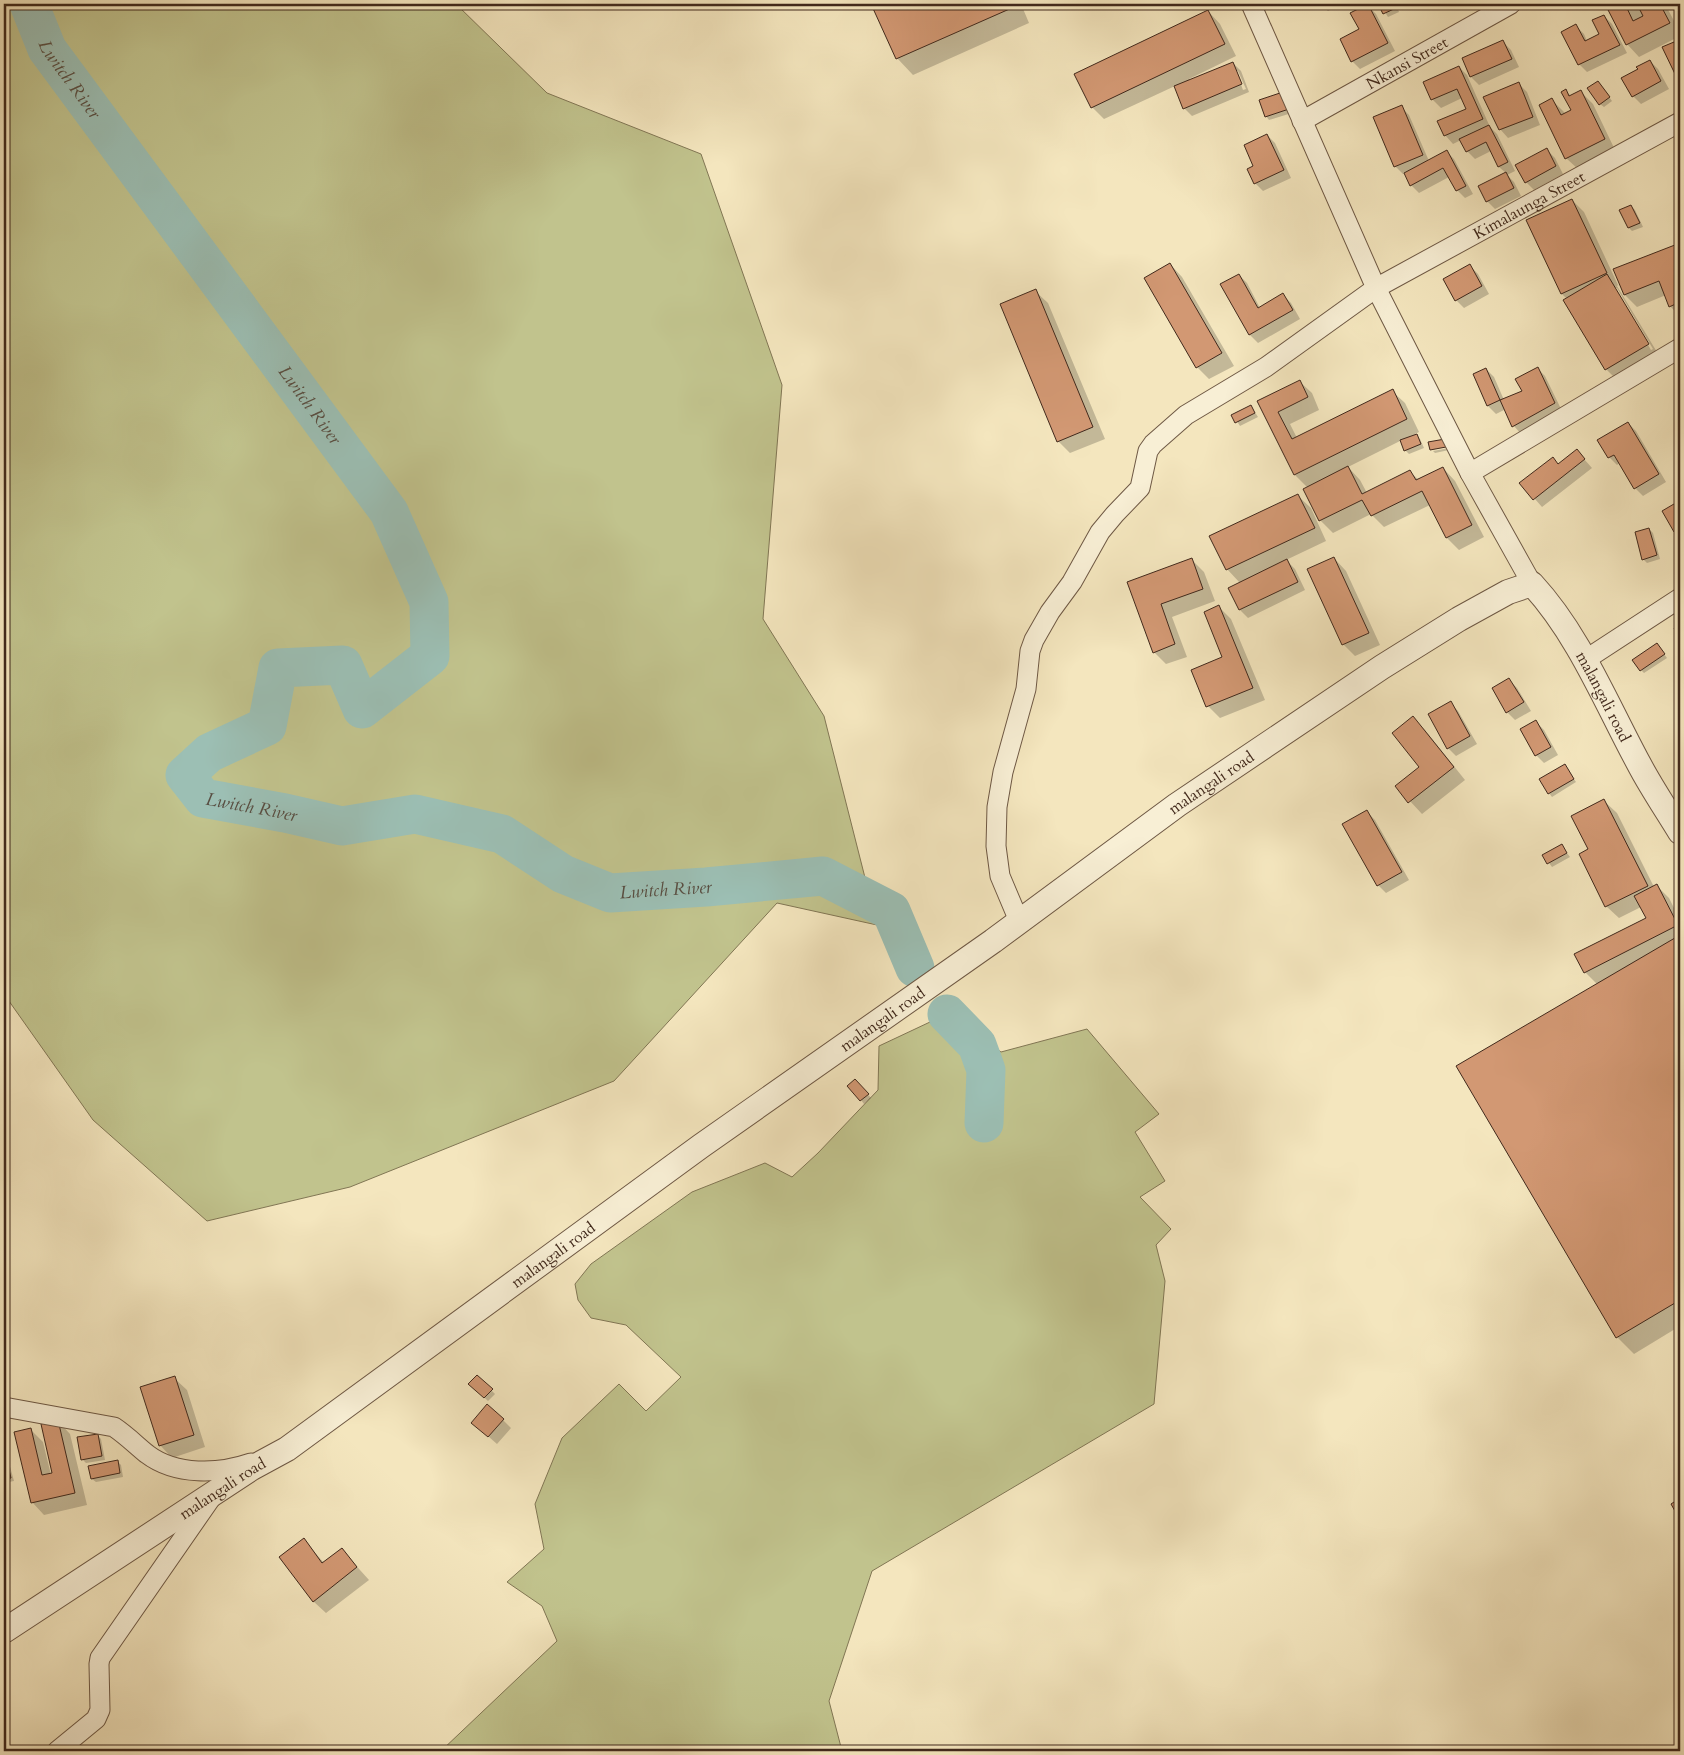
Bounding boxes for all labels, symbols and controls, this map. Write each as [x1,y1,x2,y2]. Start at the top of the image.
street label: Nkansi Street [1362,31,1452,95]
water label: Lwitch River [32,37,107,125]
street label: Kimalaunga Street [1469,166,1589,245]
water label: Lwitch River [272,361,348,451]
street label: malangali road [1570,647,1636,746]
street label: malangali road [1164,746,1259,820]
water label: Lwitch River [204,787,301,829]
water label: Lwitch River [619,874,714,905]
street label: malangali road [836,982,930,1057]
street label: malangali road [507,1217,600,1293]
street label: malangali road [175,1452,270,1525]

